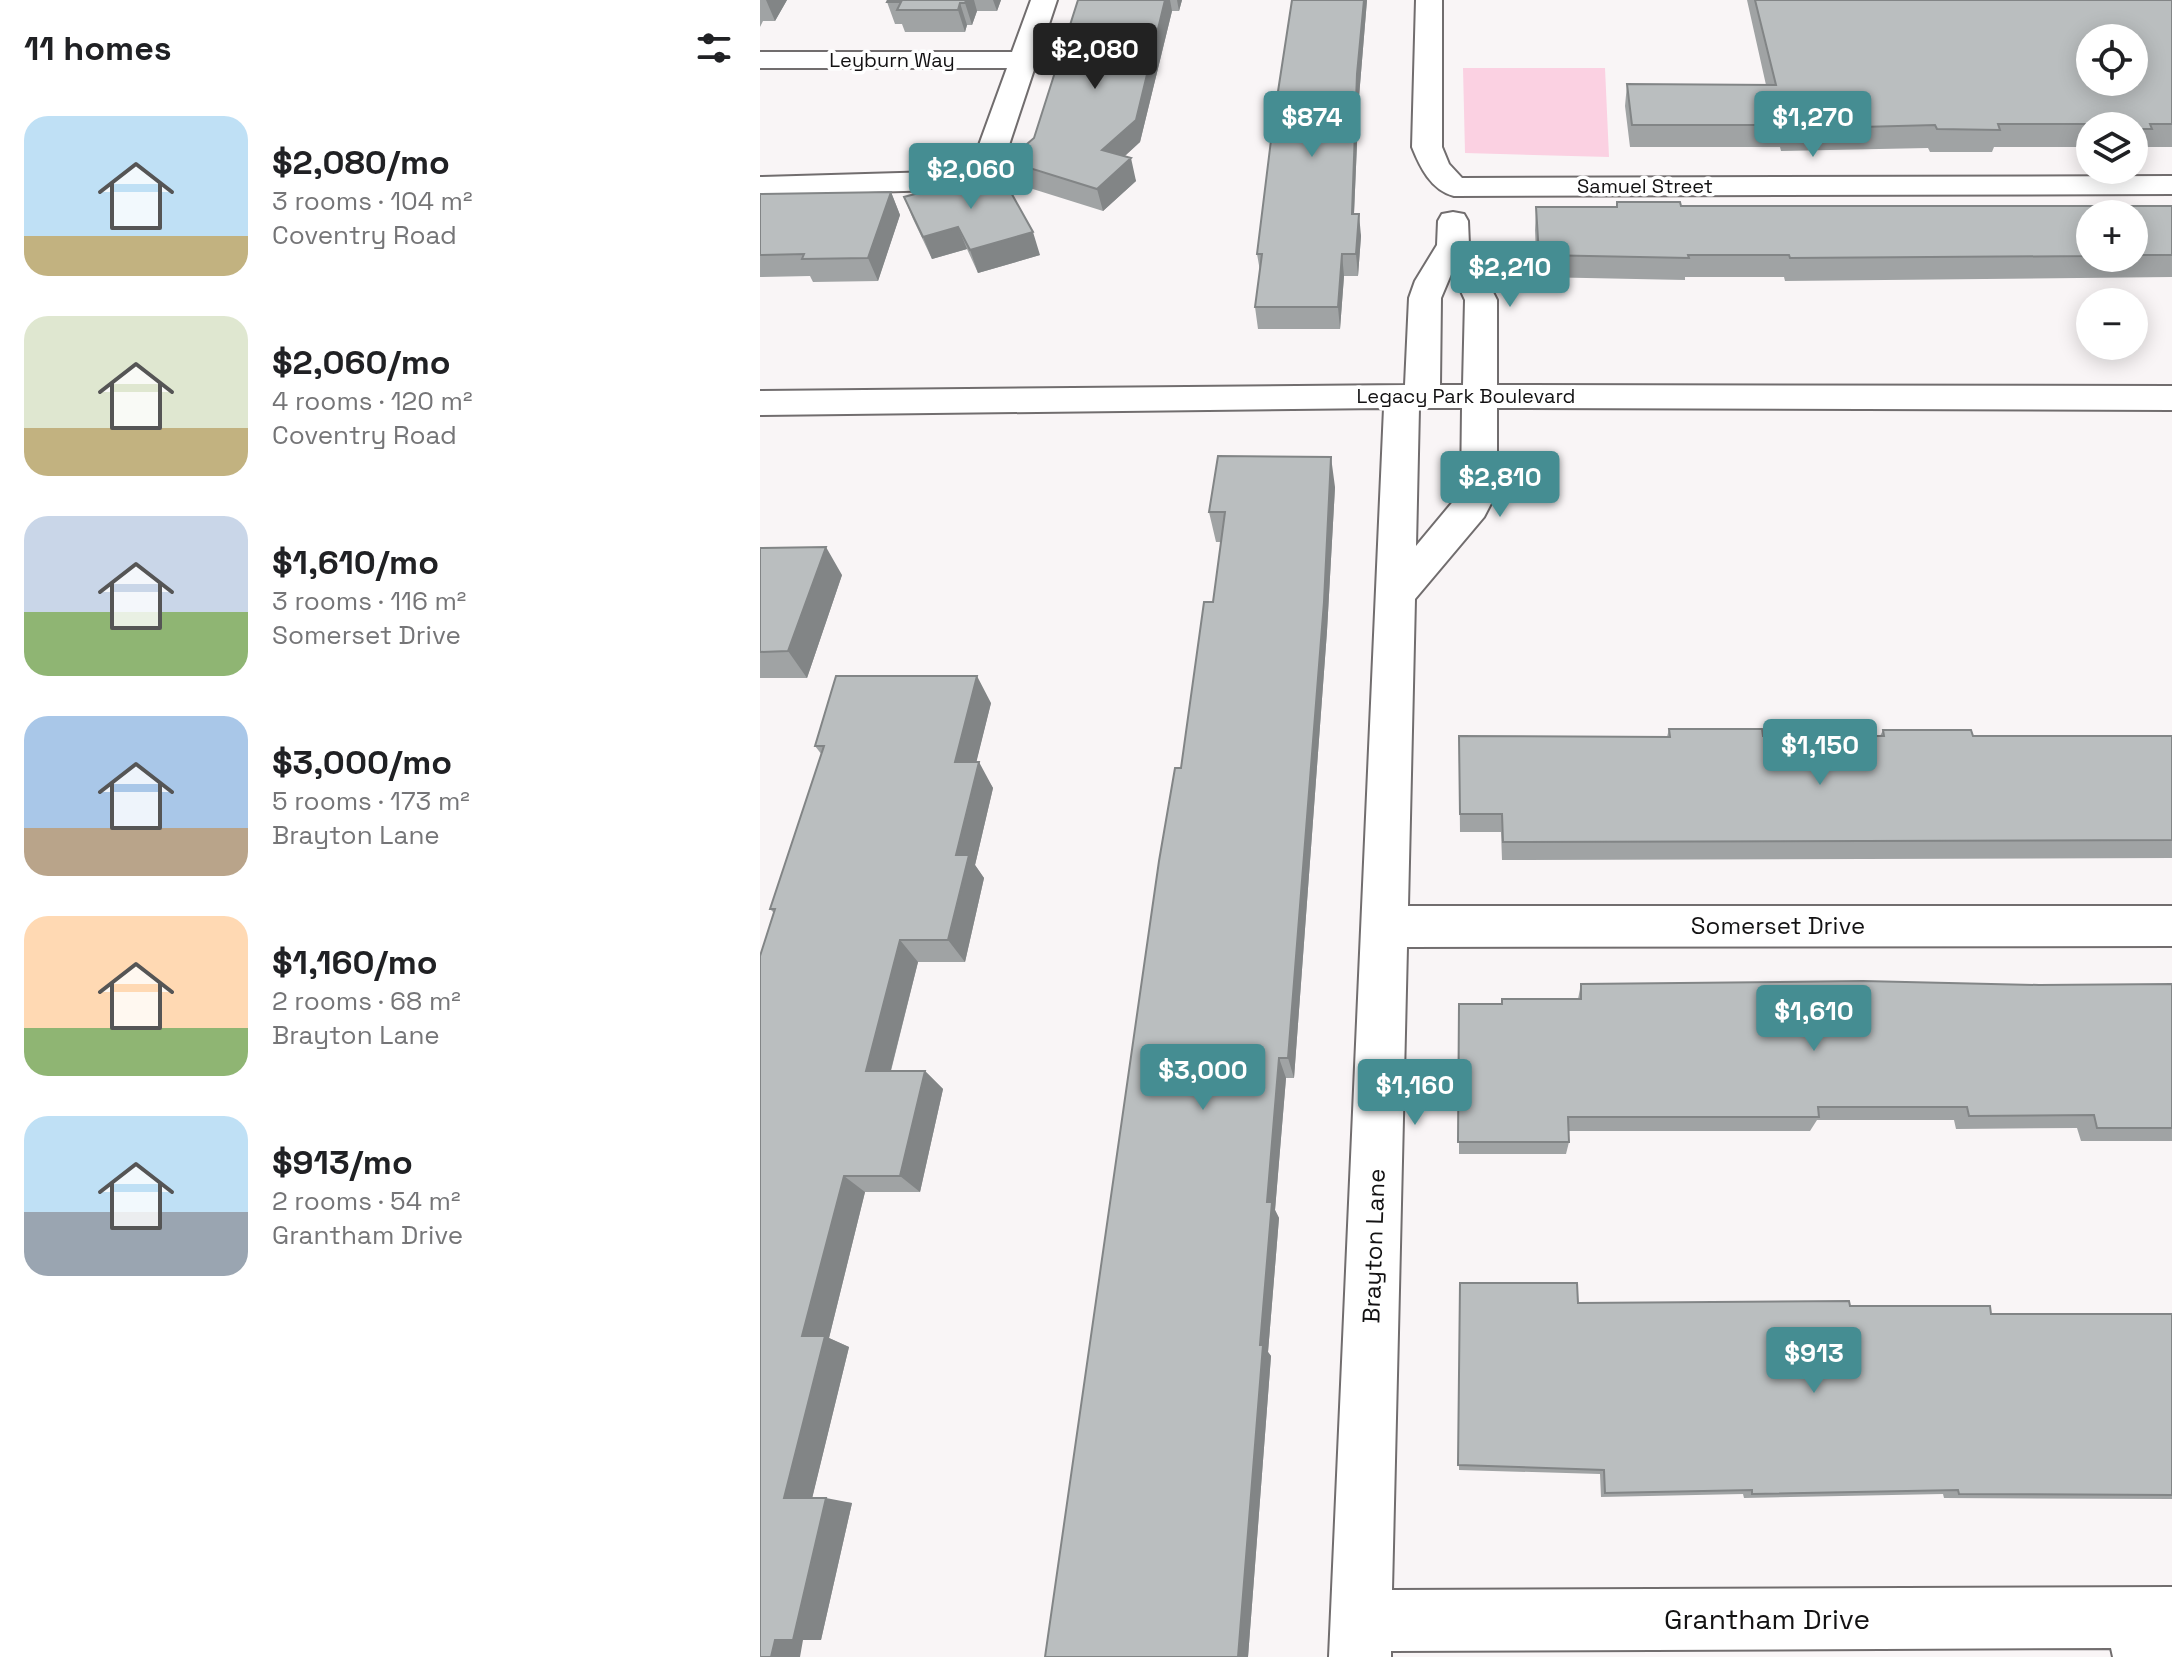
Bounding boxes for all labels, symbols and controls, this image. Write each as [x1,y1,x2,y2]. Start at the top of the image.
pin: $2,080 [1030,23,1160,91]
map controls [2076,24,2148,360]
button: locate [2076,24,2148,96]
icon: filters [692,26,736,70]
text: 11 homes [24,27,172,70]
text: $2,080 [1051,32,1139,66]
street label: Leyburn Way [829,47,955,73]
pin: $874 [1265,91,1359,159]
pin: $1,270 [1748,91,1878,159]
text: $874 [1282,100,1342,134]
text: $1,270 [1772,100,1854,134]
button: layers [2076,112,2148,184]
text: $2,080/mo [272,141,450,184]
pin: $2,060 [906,143,1036,211]
icon: home [88,148,184,244]
text: $2,060 [927,152,1015,186]
street label: Samuel Street [1577,173,1713,199]
text: 3 rooms · 104 m² [272,184,473,218]
button: + [2076,200,2148,272]
text: Coventry Road [272,218,457,252]
pin: $2,210 [1445,241,1575,309]
text: $2,210 [1469,250,1551,284]
button: − [2076,288,2148,360]
text: $2,060/mo [272,341,451,384]
icon: home [88,348,184,444]
street label: Legacy Park Boulevard [1356,383,1576,409]
text: 4 rooms · 120 m² [272,384,472,418]
text: Coventry Road [272,418,457,452]
pin: $2,810 [1435,451,1565,519]
text: $2,810 [1458,460,1542,494]
text: $1,610/mo [272,541,439,584]
icon: home [88,548,184,644]
text: 3 rooms · 116 m² [272,584,466,618]
text: Somerset Drive [272,618,461,652]
pin: $1,150 [1755,719,1885,787]
text: $1,150 [1781,728,1859,762]
text: $3,000/mo [272,741,452,784]
icon: home [88,748,184,844]
text: 5 rooms · 173 m² [272,784,470,818]
text: Brayton Lane [272,818,440,852]
street label: Somerset Drive [1691,910,1865,941]
text: $1,160/mo [272,941,438,984]
icon: home [88,948,184,1044]
text: 2 rooms · 68 m² [272,984,461,1018]
pin: $1,610 [1749,985,1879,1053]
text: $1,610 [1774,994,1854,1028]
text: Brayton Lane [272,1018,440,1052]
pin: $3,000 [1138,1044,1268,1112]
text: $3,000 [1158,1053,1248,1087]
pin: $1,160 [1350,1059,1480,1127]
text: $1,160 [1376,1068,1454,1102]
text: $913/mo [272,1141,413,1184]
icon: home [88,1148,184,1244]
street label: Brayton Lane [1355,1168,1392,1324]
text: 2 rooms · 54 m² [272,1184,461,1218]
text: Grantham Drive [272,1218,463,1252]
pin: $913 [1767,1327,1861,1395]
text: $913 [1784,1336,1844,1370]
street label: Grantham Drive [1664,1601,1870,1637]

